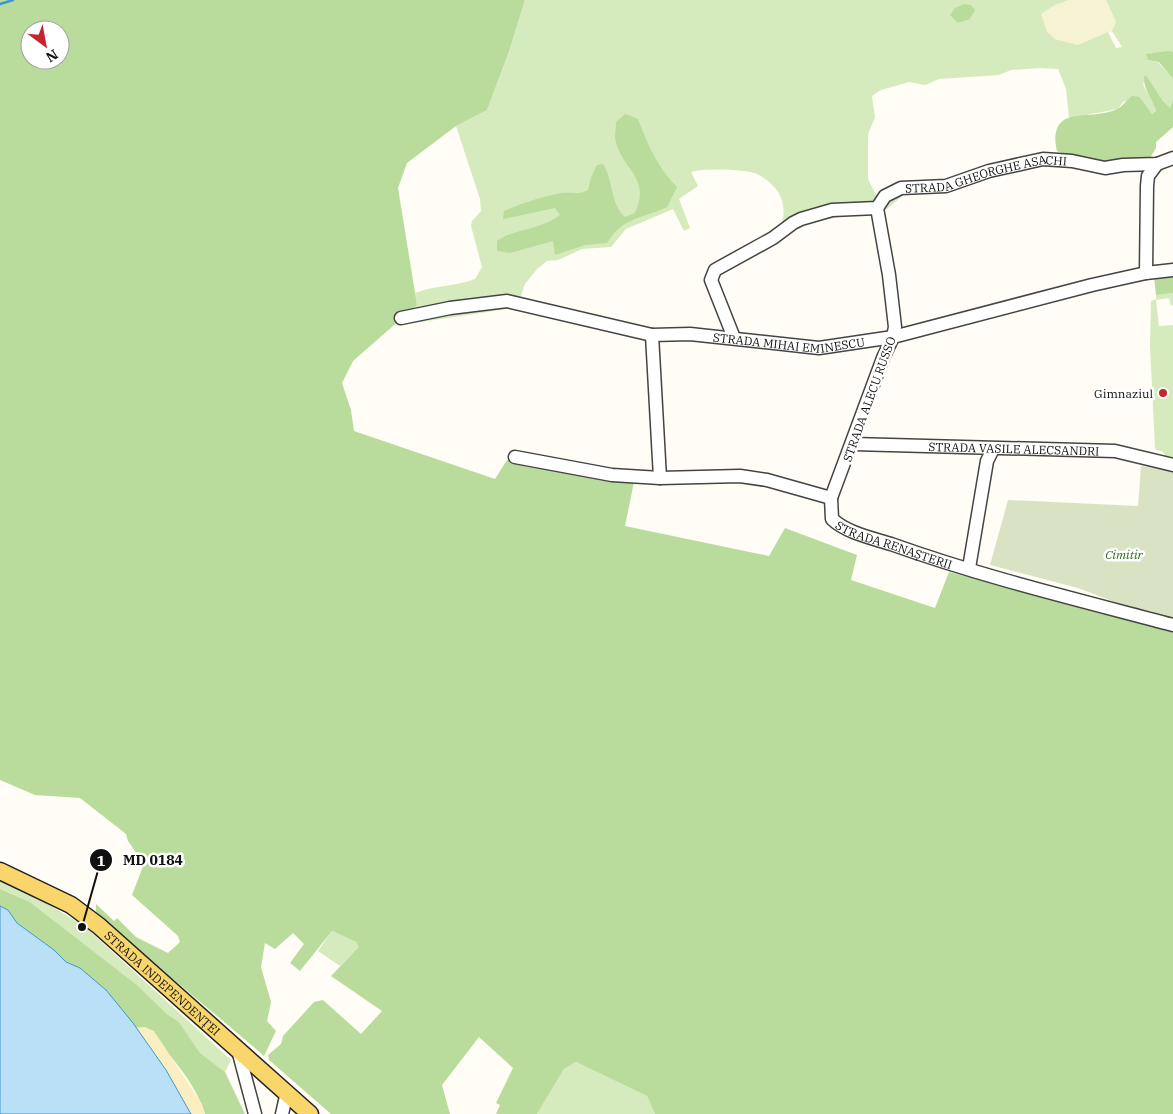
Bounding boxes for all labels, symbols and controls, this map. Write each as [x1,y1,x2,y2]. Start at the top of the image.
north arrow [20,20,70,70]
text: N [42,45,61,67]
street label: STRADA GHEORGHE ASACHI [905,151,1068,195]
street label: STRADA MIHAI EMINESCU [712,329,866,356]
street label: STRADA ALECU RUSSO [839,334,899,464]
place label: Gimnaziul [1094,386,1153,401]
marker: Gimnaziul [1157,387,1169,399]
street label: STRADA VASILE ALECSANDRI [928,439,1100,458]
street label: STRADA RENAȘTERII [833,517,954,572]
park label: Cimitir [1105,547,1144,562]
callout: MD 0184 [88,846,193,875]
text: 1 [96,851,106,870]
text: MD 0184 [123,851,183,869]
street label: STRADA INDEPENDENȚEI [102,927,224,1038]

